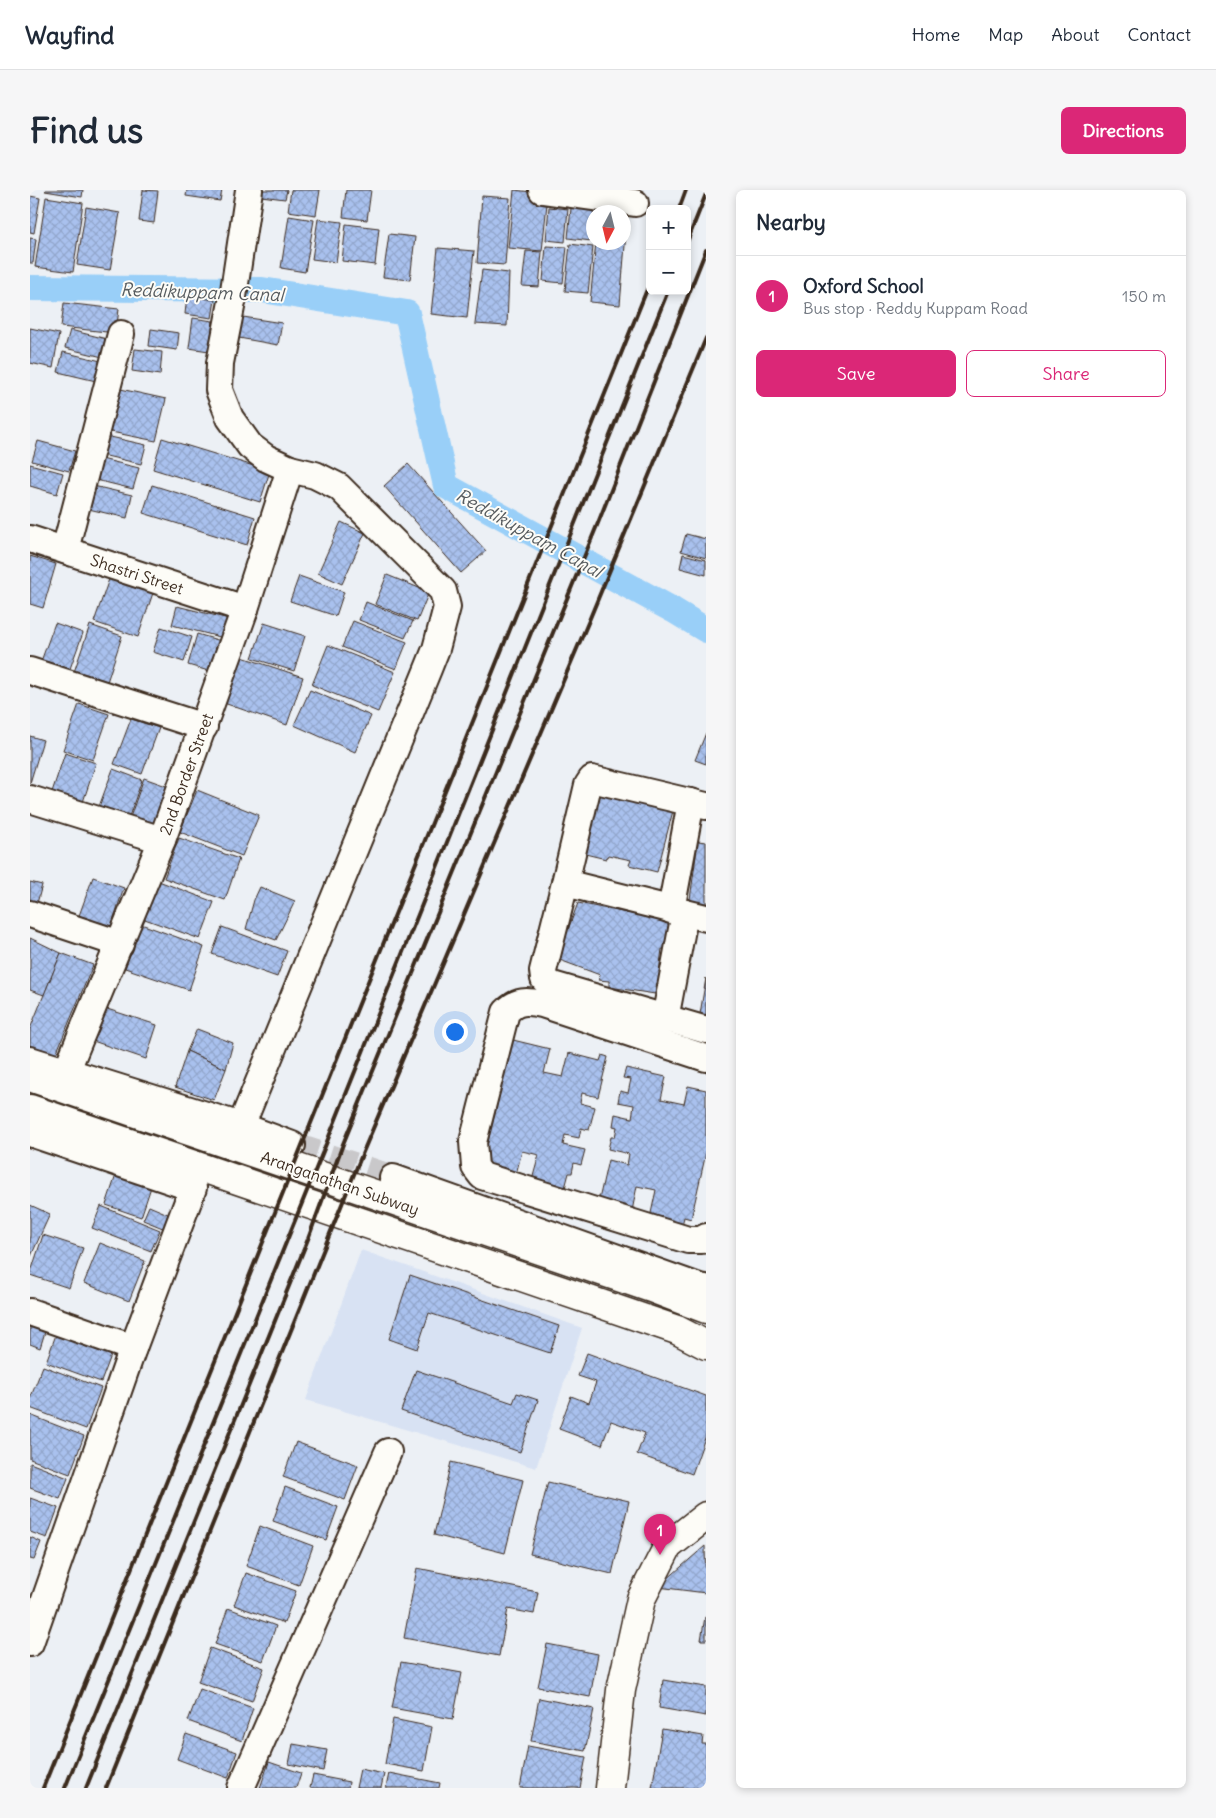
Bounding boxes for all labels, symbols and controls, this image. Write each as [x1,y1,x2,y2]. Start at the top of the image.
text: Wayfind [25,20,114,50]
text: Home [912,23,960,46]
text: Map [988,23,1023,46]
text: About [1051,23,1099,46]
text: Contact [1127,23,1191,46]
button: Directions [1061,107,1186,154]
text: Find us [30,108,143,152]
north arrow [586,205,631,250]
map controls [646,205,691,295]
button: + [646,205,691,250]
text: Nearby [756,209,826,236]
button: − [646,250,691,295]
text: Oxford School [803,274,924,298]
water label: Reddikuppam Canal [120,278,287,306]
text: 1 [769,286,775,306]
text: 150 m [1122,286,1166,306]
text: Bus stop · Reddy Kuppam Road [803,298,1028,318]
button: Save [756,350,956,397]
button: Share [966,350,1166,397]
water label: Reddikuppam Canal [452,483,609,584]
street label: Shastri Street [88,550,187,599]
street label: 2nd Border Street [155,710,218,838]
your location [442,1019,468,1045]
street label: Aranganathan Subway [258,1147,422,1219]
pin: 1 [644,1514,676,1555]

